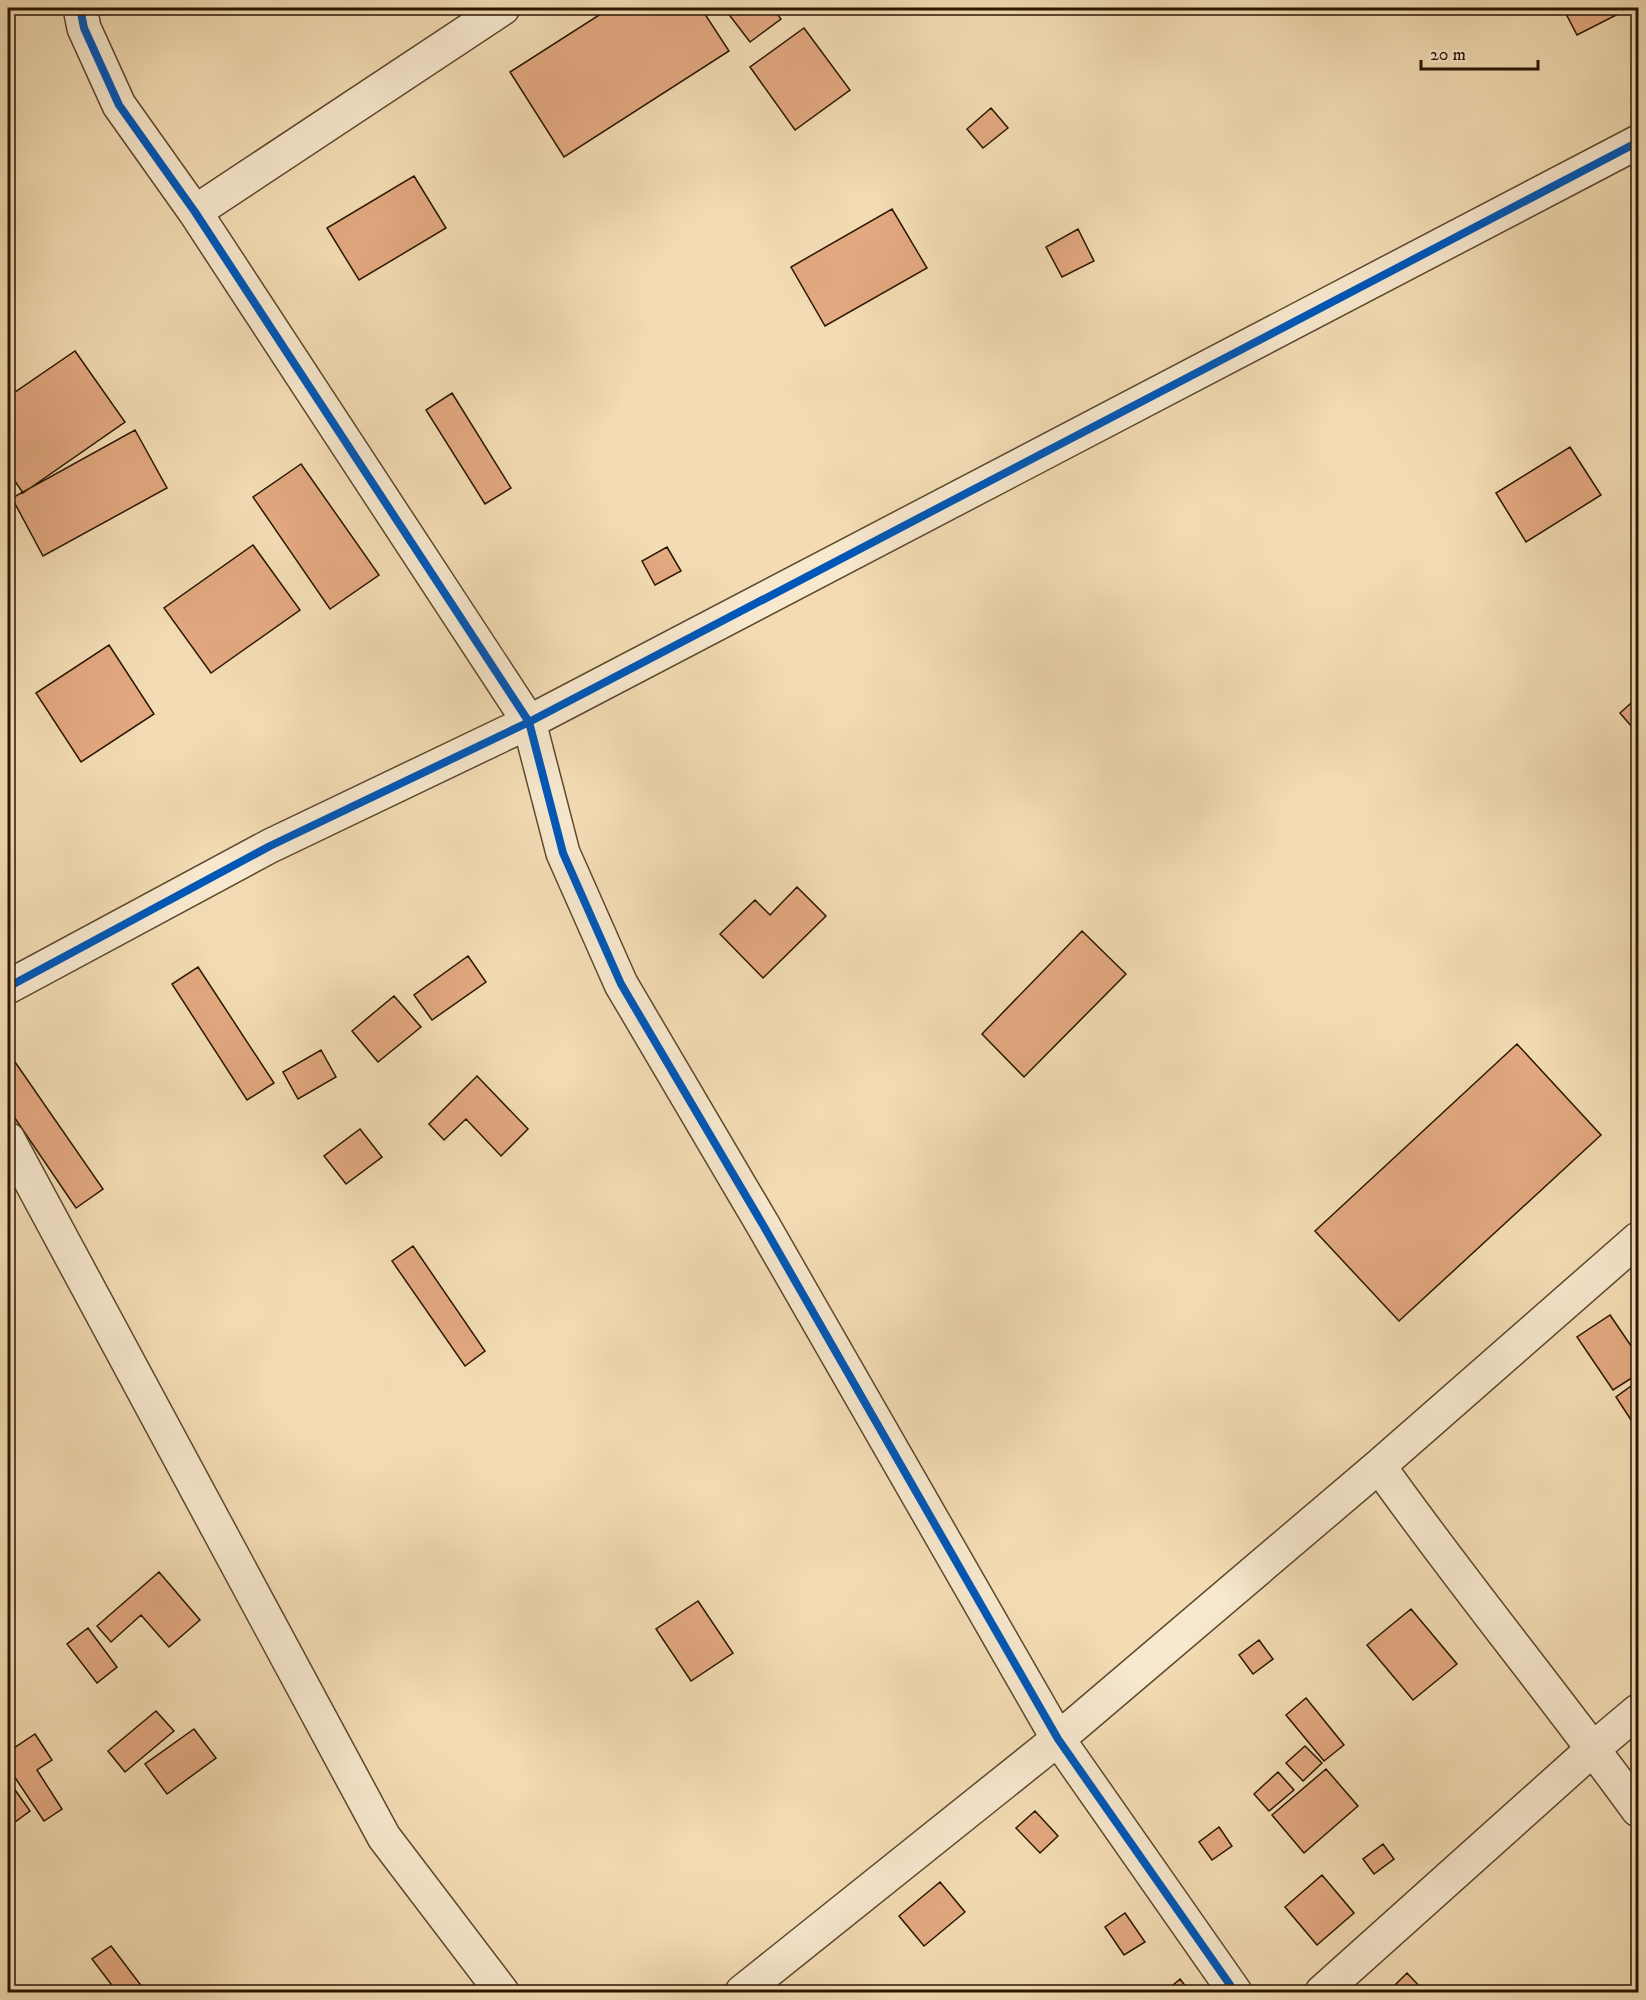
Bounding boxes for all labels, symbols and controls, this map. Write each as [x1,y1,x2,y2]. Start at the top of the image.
scale bar [1421,33,1538,71]
text: 20 m [1430,44,1466,66]

